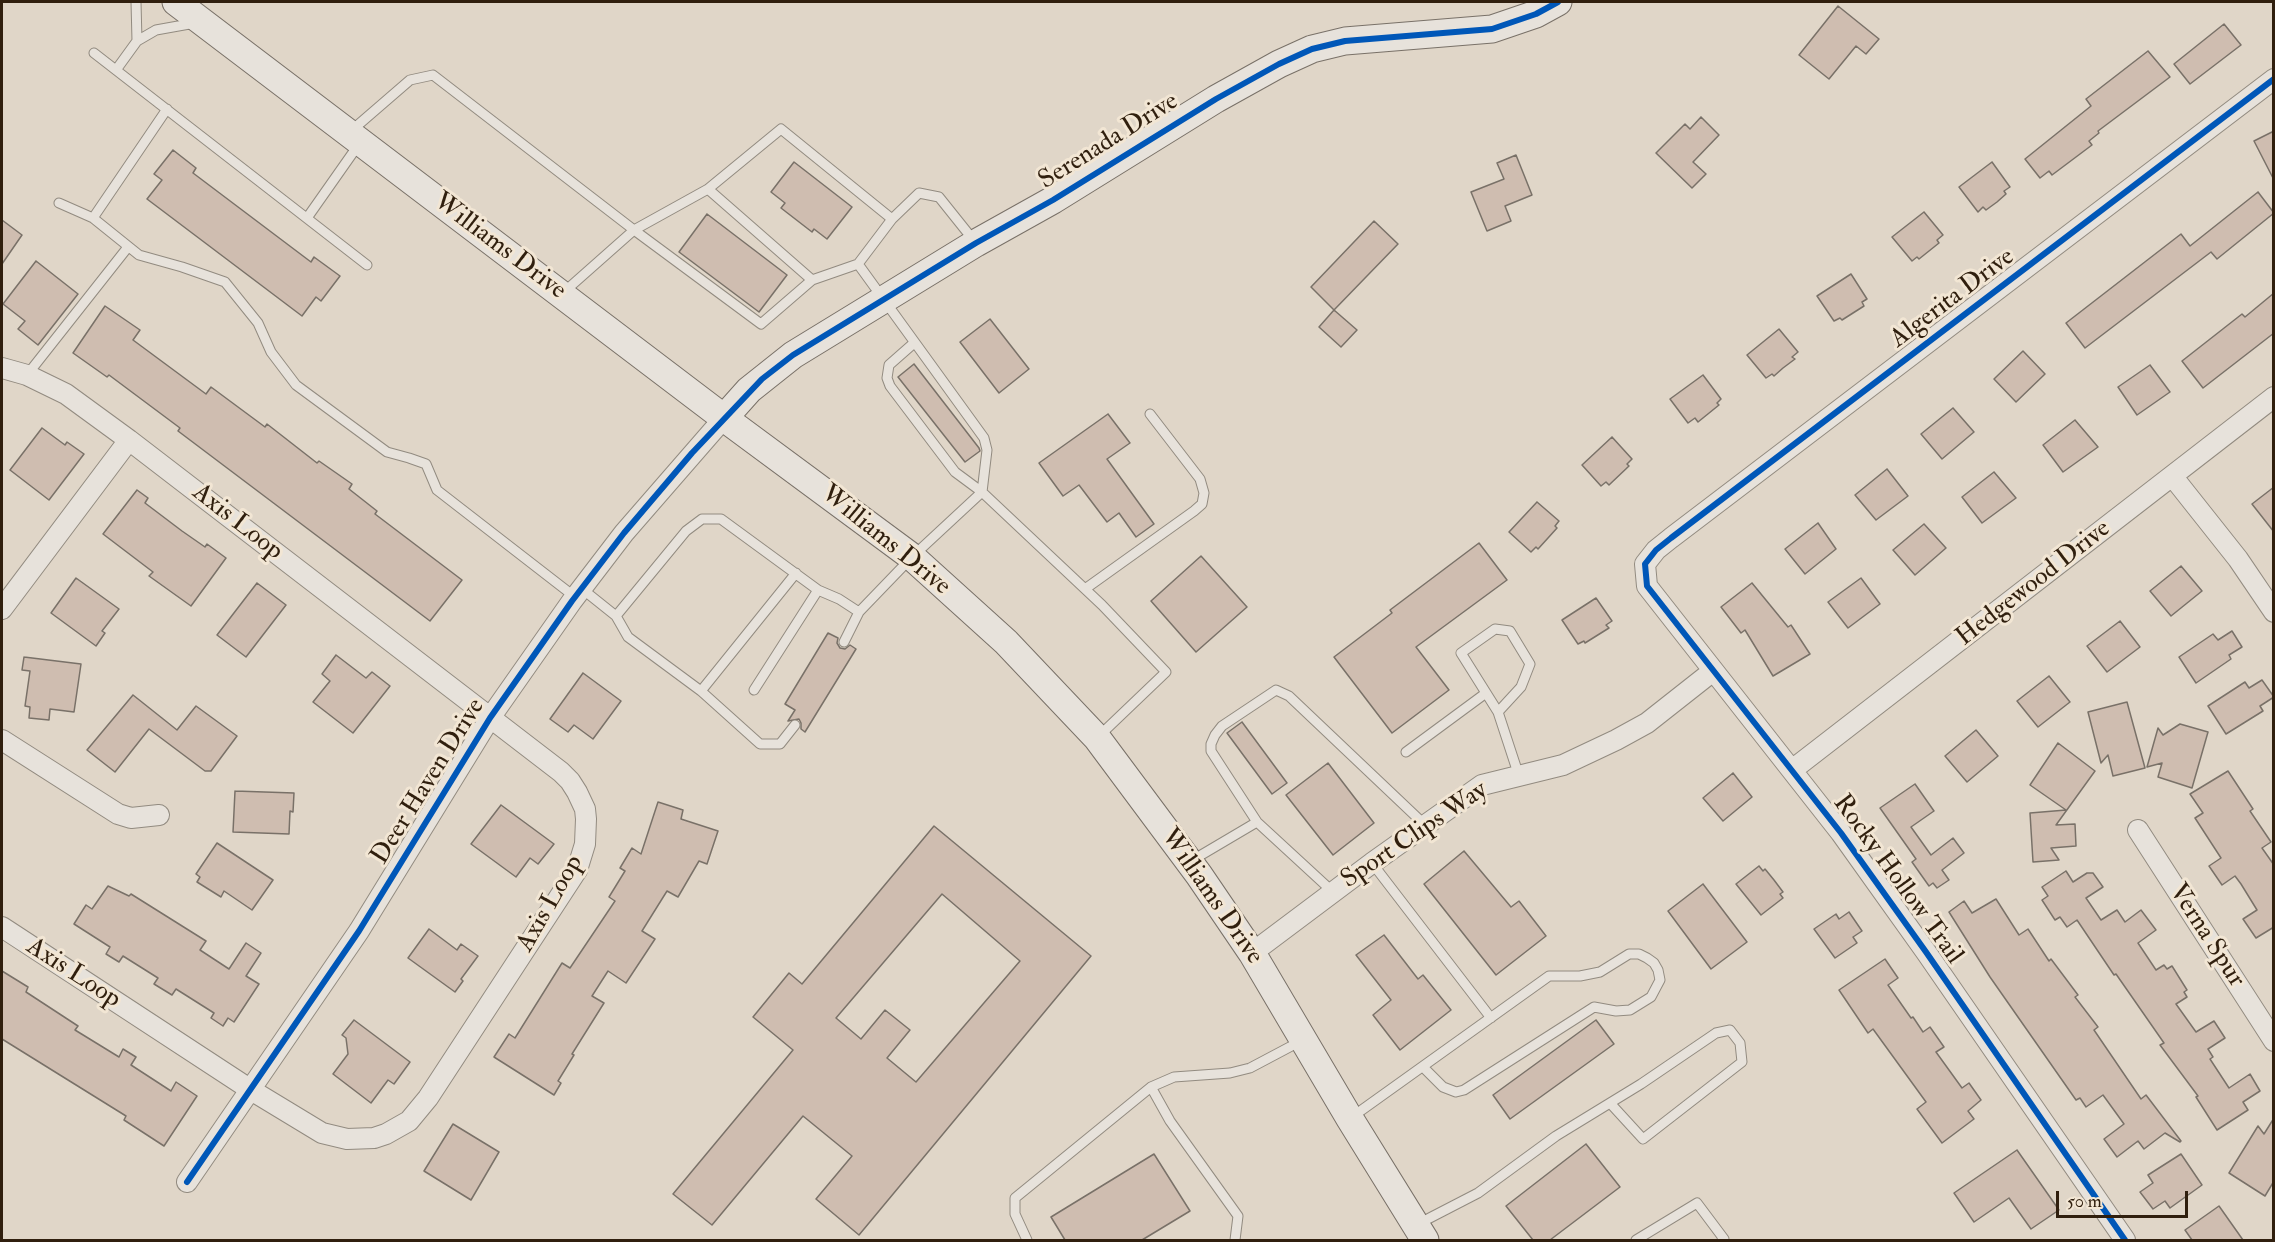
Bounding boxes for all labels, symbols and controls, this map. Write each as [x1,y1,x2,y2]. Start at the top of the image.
street label: Serenada Drive [1034,87,1184,197]
street label: Williams Drive [426,187,572,307]
street label: Algerita Drive [1885,242,2021,356]
street label: Axis Loop [185,478,289,568]
street label: Williams Drive [814,479,956,603]
street label: Hedgewood Drive [1951,514,2117,654]
street label: Deer Haven Drive [365,693,493,871]
street label: Sport Clips Way [1336,776,1494,896]
street label: Rocky Hollow Trail [1825,789,1969,971]
street label: Williams Drive [1153,823,1269,971]
street label: Axis Loop [511,850,591,958]
street label: Verna Spur [2161,878,2251,994]
street label: Axis Loop [20,932,126,1016]
scale bar [2059,1179,2191,1217]
text: 50 m [2067,1190,2102,1213]

